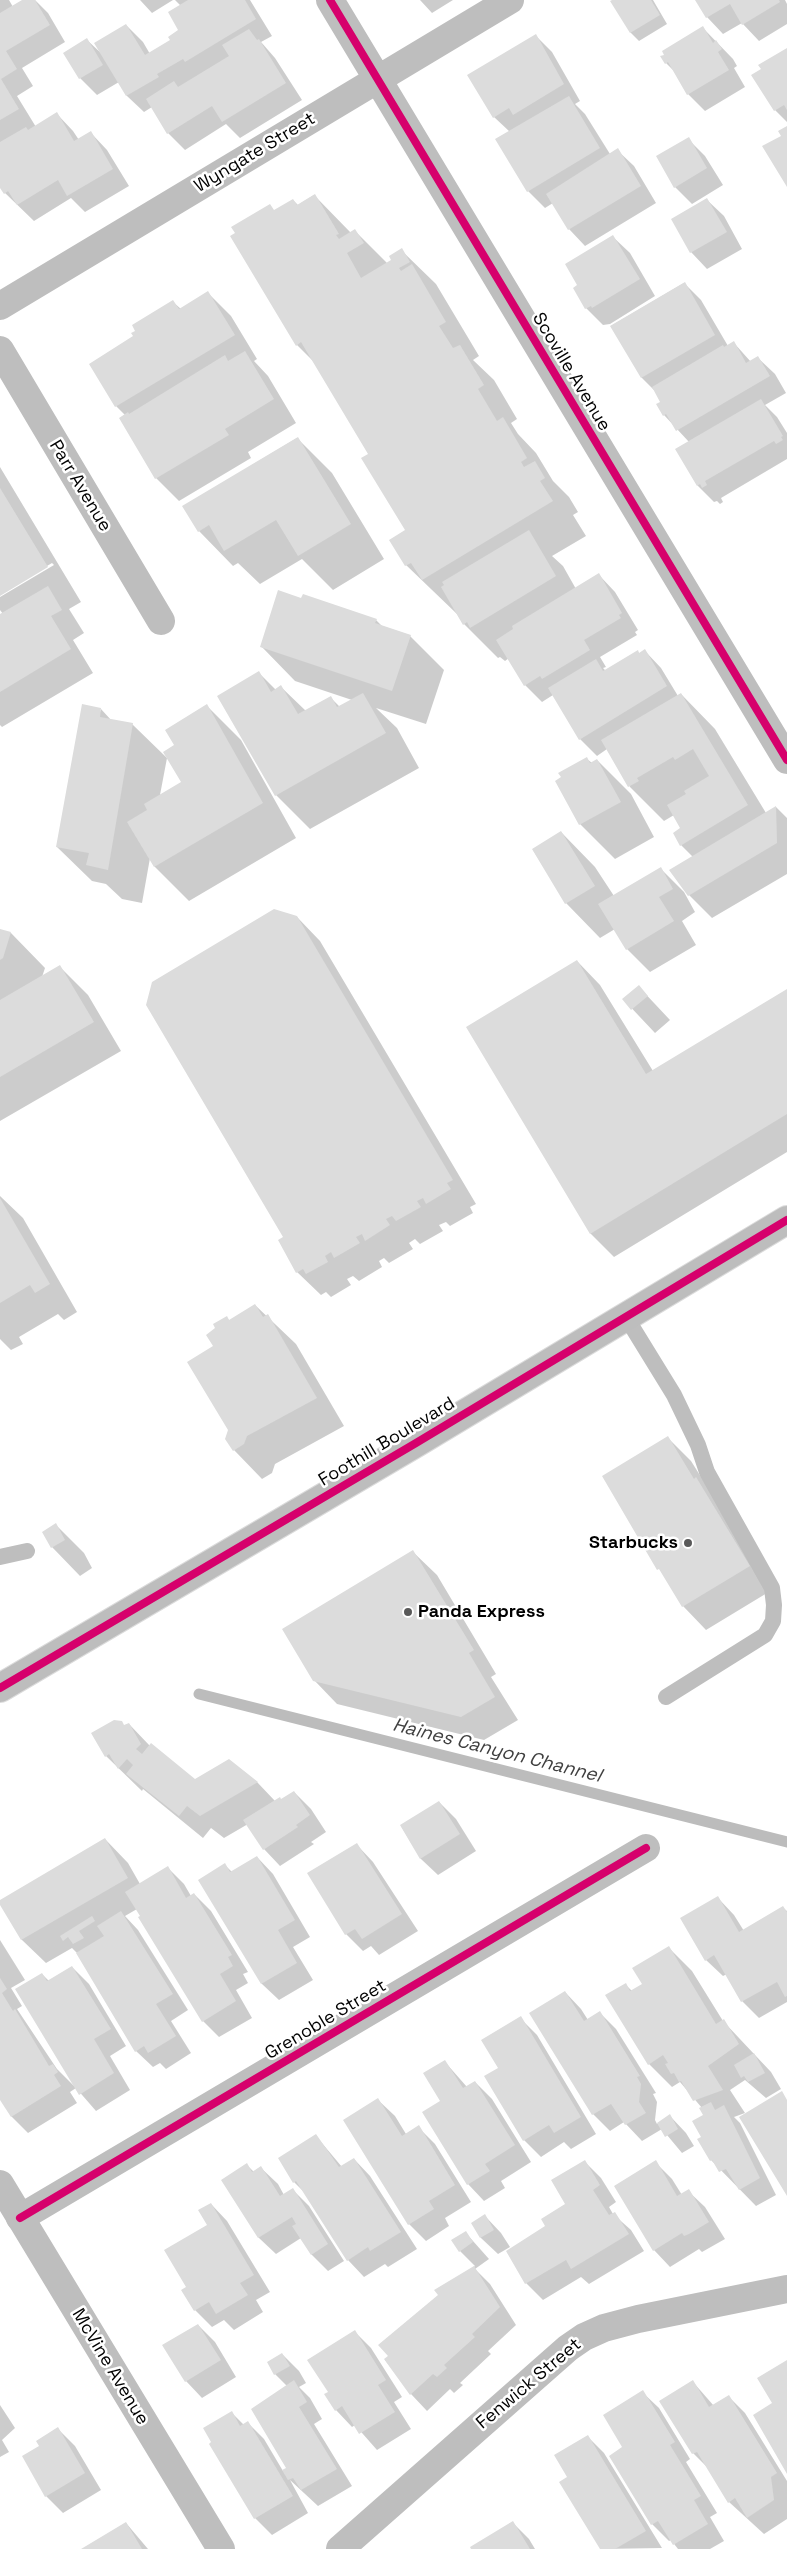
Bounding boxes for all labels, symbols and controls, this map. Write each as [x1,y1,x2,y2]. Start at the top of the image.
street label: Wyngate Street [191,108,319,198]
street label: Scoville Avenue [527,309,615,435]
street label: Parr Avenue [44,436,116,536]
street label: Foothill Boulevard [315,1393,459,1491]
place label: Starbucks [589,1532,678,1554]
marker: Starbucks [682,1537,694,1549]
place label: Panda Express [418,1601,545,1623]
marker: Panda Express [402,1606,414,1618]
water label: Haines Canyon Channel [390,1714,604,1788]
street label: Grenoble Street [262,1975,390,2065]
street label: McVine Avenue [67,2305,153,2429]
street label: Fenwick Street [472,2334,586,2434]

